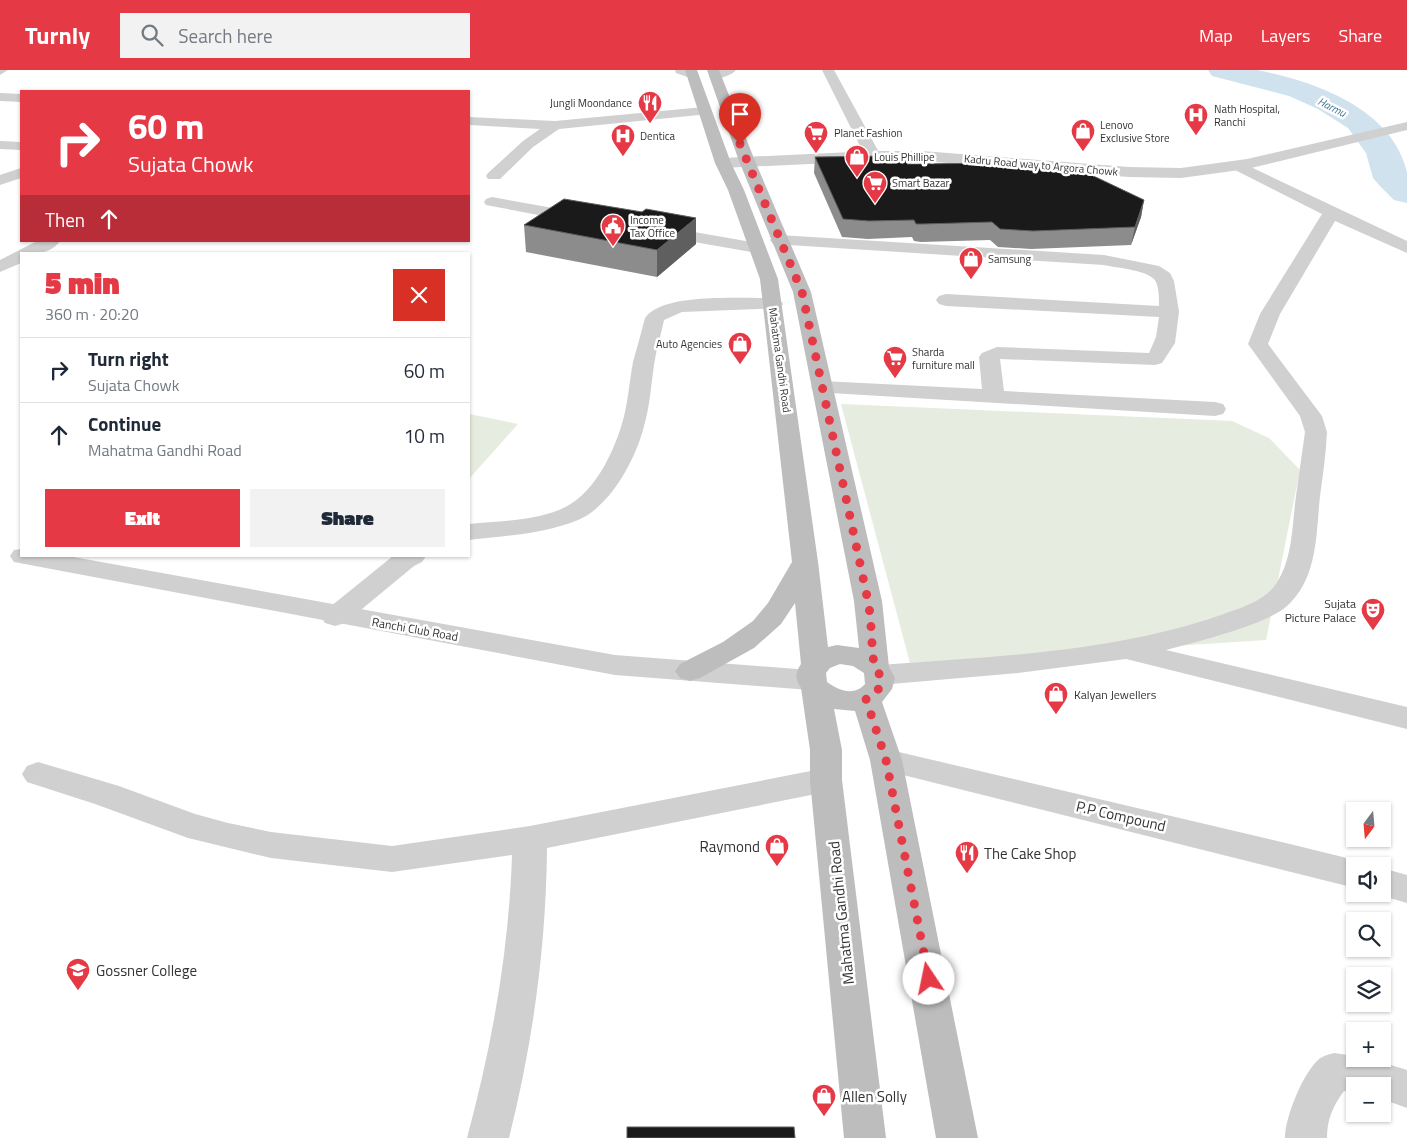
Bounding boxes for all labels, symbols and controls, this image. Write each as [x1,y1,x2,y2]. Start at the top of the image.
search box [120,13,470,58]
text: Turnly [25,17,90,53]
icon: search [138,21,166,49]
text: Search here [178,21,273,50]
text: Map [1199,22,1233,49]
text: Layers [1261,22,1310,49]
text: Share [1338,22,1382,49]
restaurant icon: Jungli Moondance [637,90,663,124]
pin [719,93,761,144]
water label: Harmu [1315,93,1350,122]
place label: Jungli Moondance [550,95,632,111]
text: 60 m [128,99,204,153]
icon: arrive [726,100,754,128]
place label: Nath Hospital, Ranchi [1214,101,1280,130]
hospital icon: Nath Hospital, Ranchi [1183,102,1209,136]
icon: right [45,110,110,175]
place label: Lenovo Exclusive Store [1100,117,1170,146]
shop icon: Lenovo Exclusive Store [1070,118,1096,152]
supermarket icon: Planet Fashion [803,120,829,154]
hospital icon: Dentica [610,123,636,157]
place label: Planet Fashion [834,125,902,141]
place label: Dentica [640,128,676,144]
shop icon: Louis Phillipe [844,144,870,178]
text: Sujata Chowk [128,147,254,181]
place label: Louis Phillipe [874,149,935,165]
street label: Kadru Road way to Argora Chowk [963,150,1119,180]
supermarket icon: Smart Bazar [862,170,888,204]
place label: Smart Bazar [892,175,950,191]
text: Then [45,205,85,234]
icon: ahead [95,205,123,233]
place label: Income Tax Office [630,212,675,241]
public building icon: Income Tax Office [600,213,626,247]
shop icon: Samsung [958,246,984,280]
place label: Samsung [988,251,1032,267]
text: 5 min [45,260,120,306]
button: close [393,269,445,321]
text: 360 m · 20:20 [45,302,139,326]
street label: Mahatma Gandhi Road [765,307,795,414]
shop icon: Auto Agencies [727,331,753,365]
place label: Auto Agencies [656,336,722,352]
text: Turn right [88,344,169,373]
place label: Sharda furniture mall [912,344,975,373]
supermarket icon: Sharda furniture mall [882,345,908,379]
icon: right [45,356,73,384]
text: 60 m [404,356,445,385]
text: Sujata Chowk [88,373,179,397]
text: Continue [88,409,161,438]
icon: ahead [45,421,73,449]
text: 10 m [404,421,445,450]
text: Mahatma Gandhi Road [88,438,242,462]
button: Exit [45,489,240,547]
button: Share [250,489,445,547]
place label: Sujata Picture Palace [1285,594,1356,627]
theatre icon: Sujata Picture Palace [1360,597,1386,631]
street label: Ranchi Club Road [370,612,460,646]
shop icon: Kalyan Jewellers [1043,681,1069,715]
place label: Kalyan Jewellers [1074,685,1157,704]
street label: P.P Compound [1074,795,1168,837]
north arrow [1346,802,1391,848]
map controls [1346,802,1391,1122]
shop icon: Raymond [764,833,790,867]
place label: Raymond [700,835,760,858]
street label: Mahatma Gandhi Road [822,840,860,986]
restaurant icon: The Cake Shop [954,840,980,874]
place label: The Cake Shop [984,842,1076,865]
button: sound [1346,857,1391,902]
button: search [1346,912,1391,957]
position arrow [902,952,954,1004]
school or university icon: Gossner College [65,957,91,991]
place label: Gossner College [96,959,197,982]
button: layers [1346,967,1391,1012]
button: + [1346,1022,1391,1067]
button: − [1346,1077,1391,1122]
shop icon: Allen Solly [811,1083,837,1117]
place label: Allen Solly [842,1085,907,1108]

